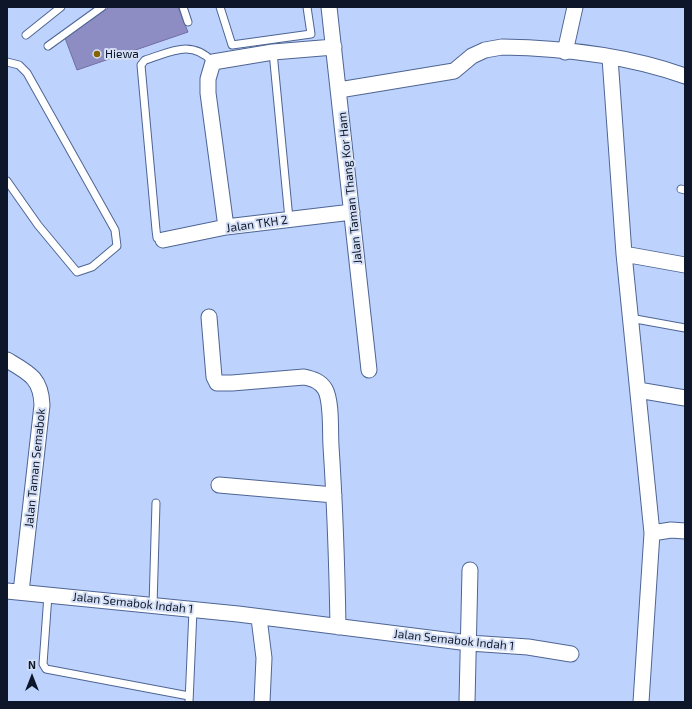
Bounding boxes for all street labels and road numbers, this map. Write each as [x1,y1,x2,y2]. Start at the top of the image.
street label: Jalan Taman Thang Kor Ham [335,111,365,265]
street label: Jalan TKH 2 [225,213,289,235]
street label: Jalan Taman Semabok [22,408,48,528]
street label: Jalan Semabok Indah 1 [72,590,194,616]
street label: Jalan Semabok Indah 1 [393,627,515,653]

